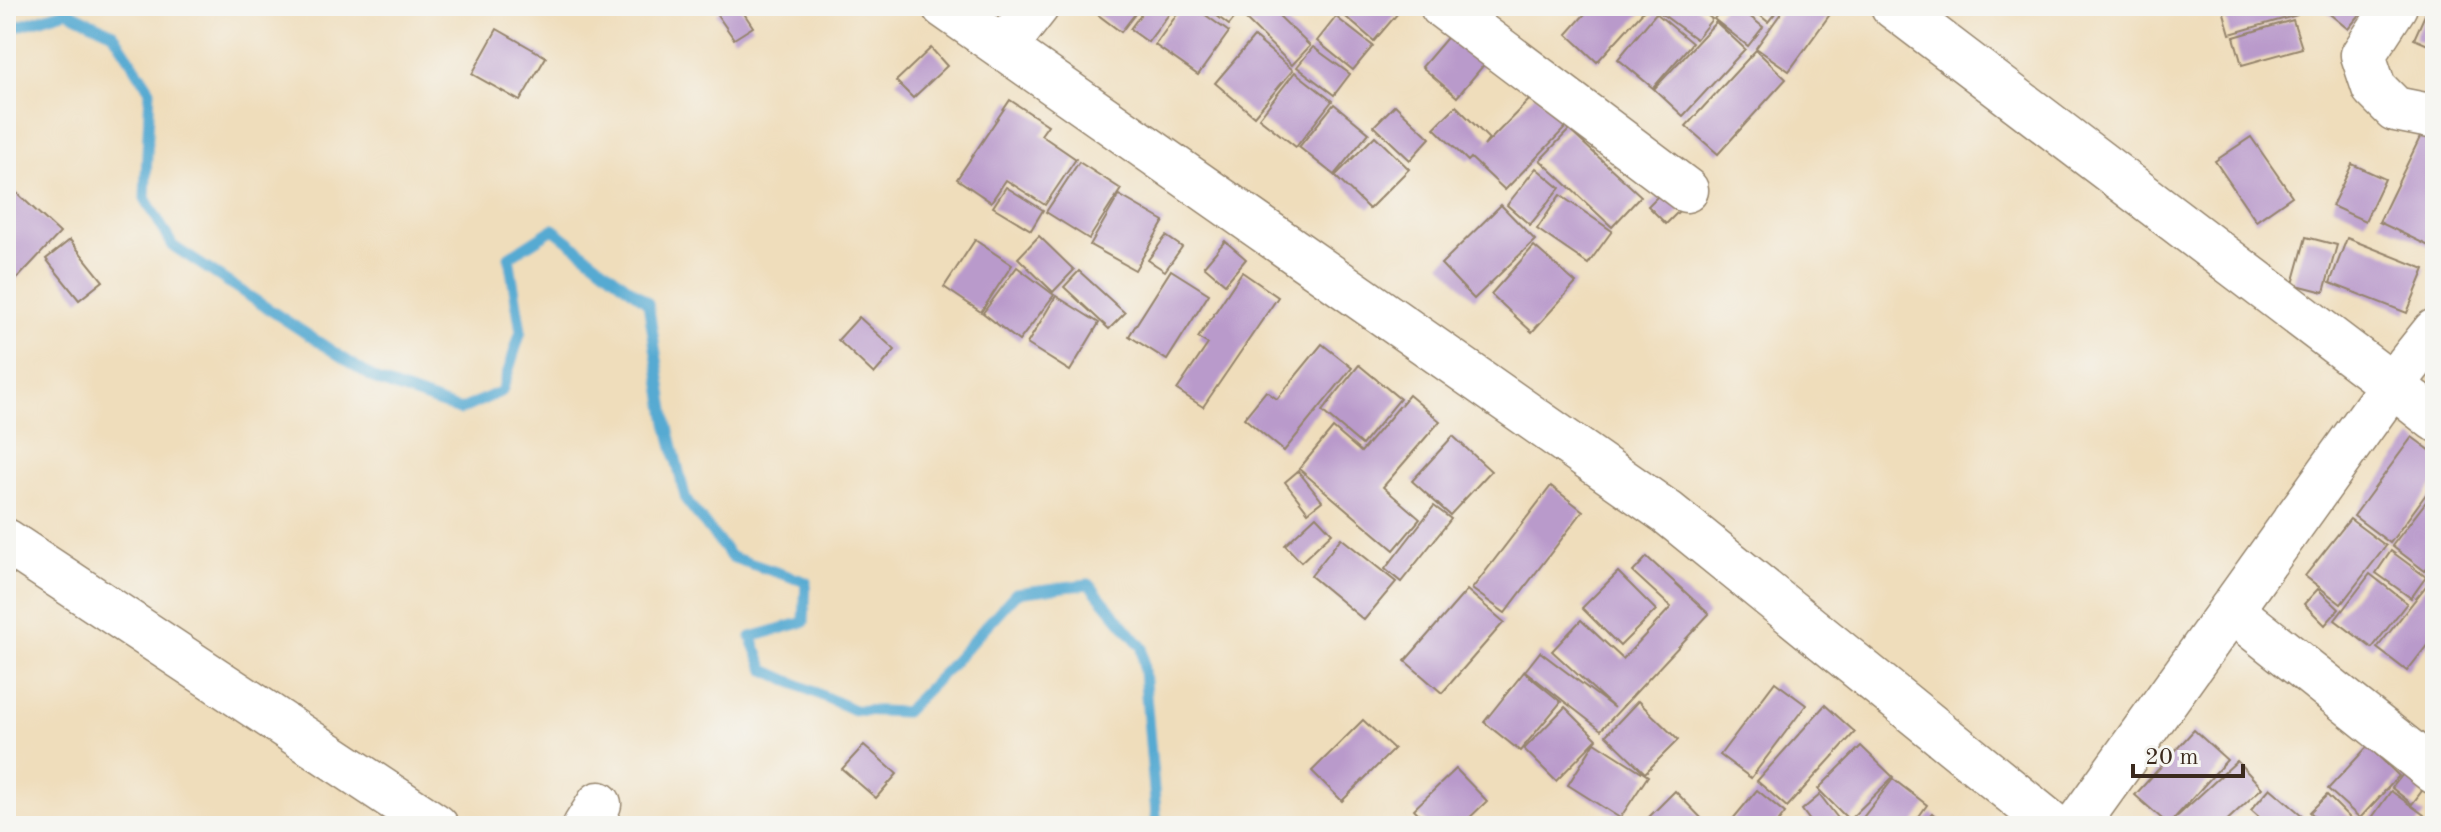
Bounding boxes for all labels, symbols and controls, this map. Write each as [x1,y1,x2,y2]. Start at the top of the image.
scale bar [2133,728,2243,778]
text: 20 m [2145,746,2199,770]

